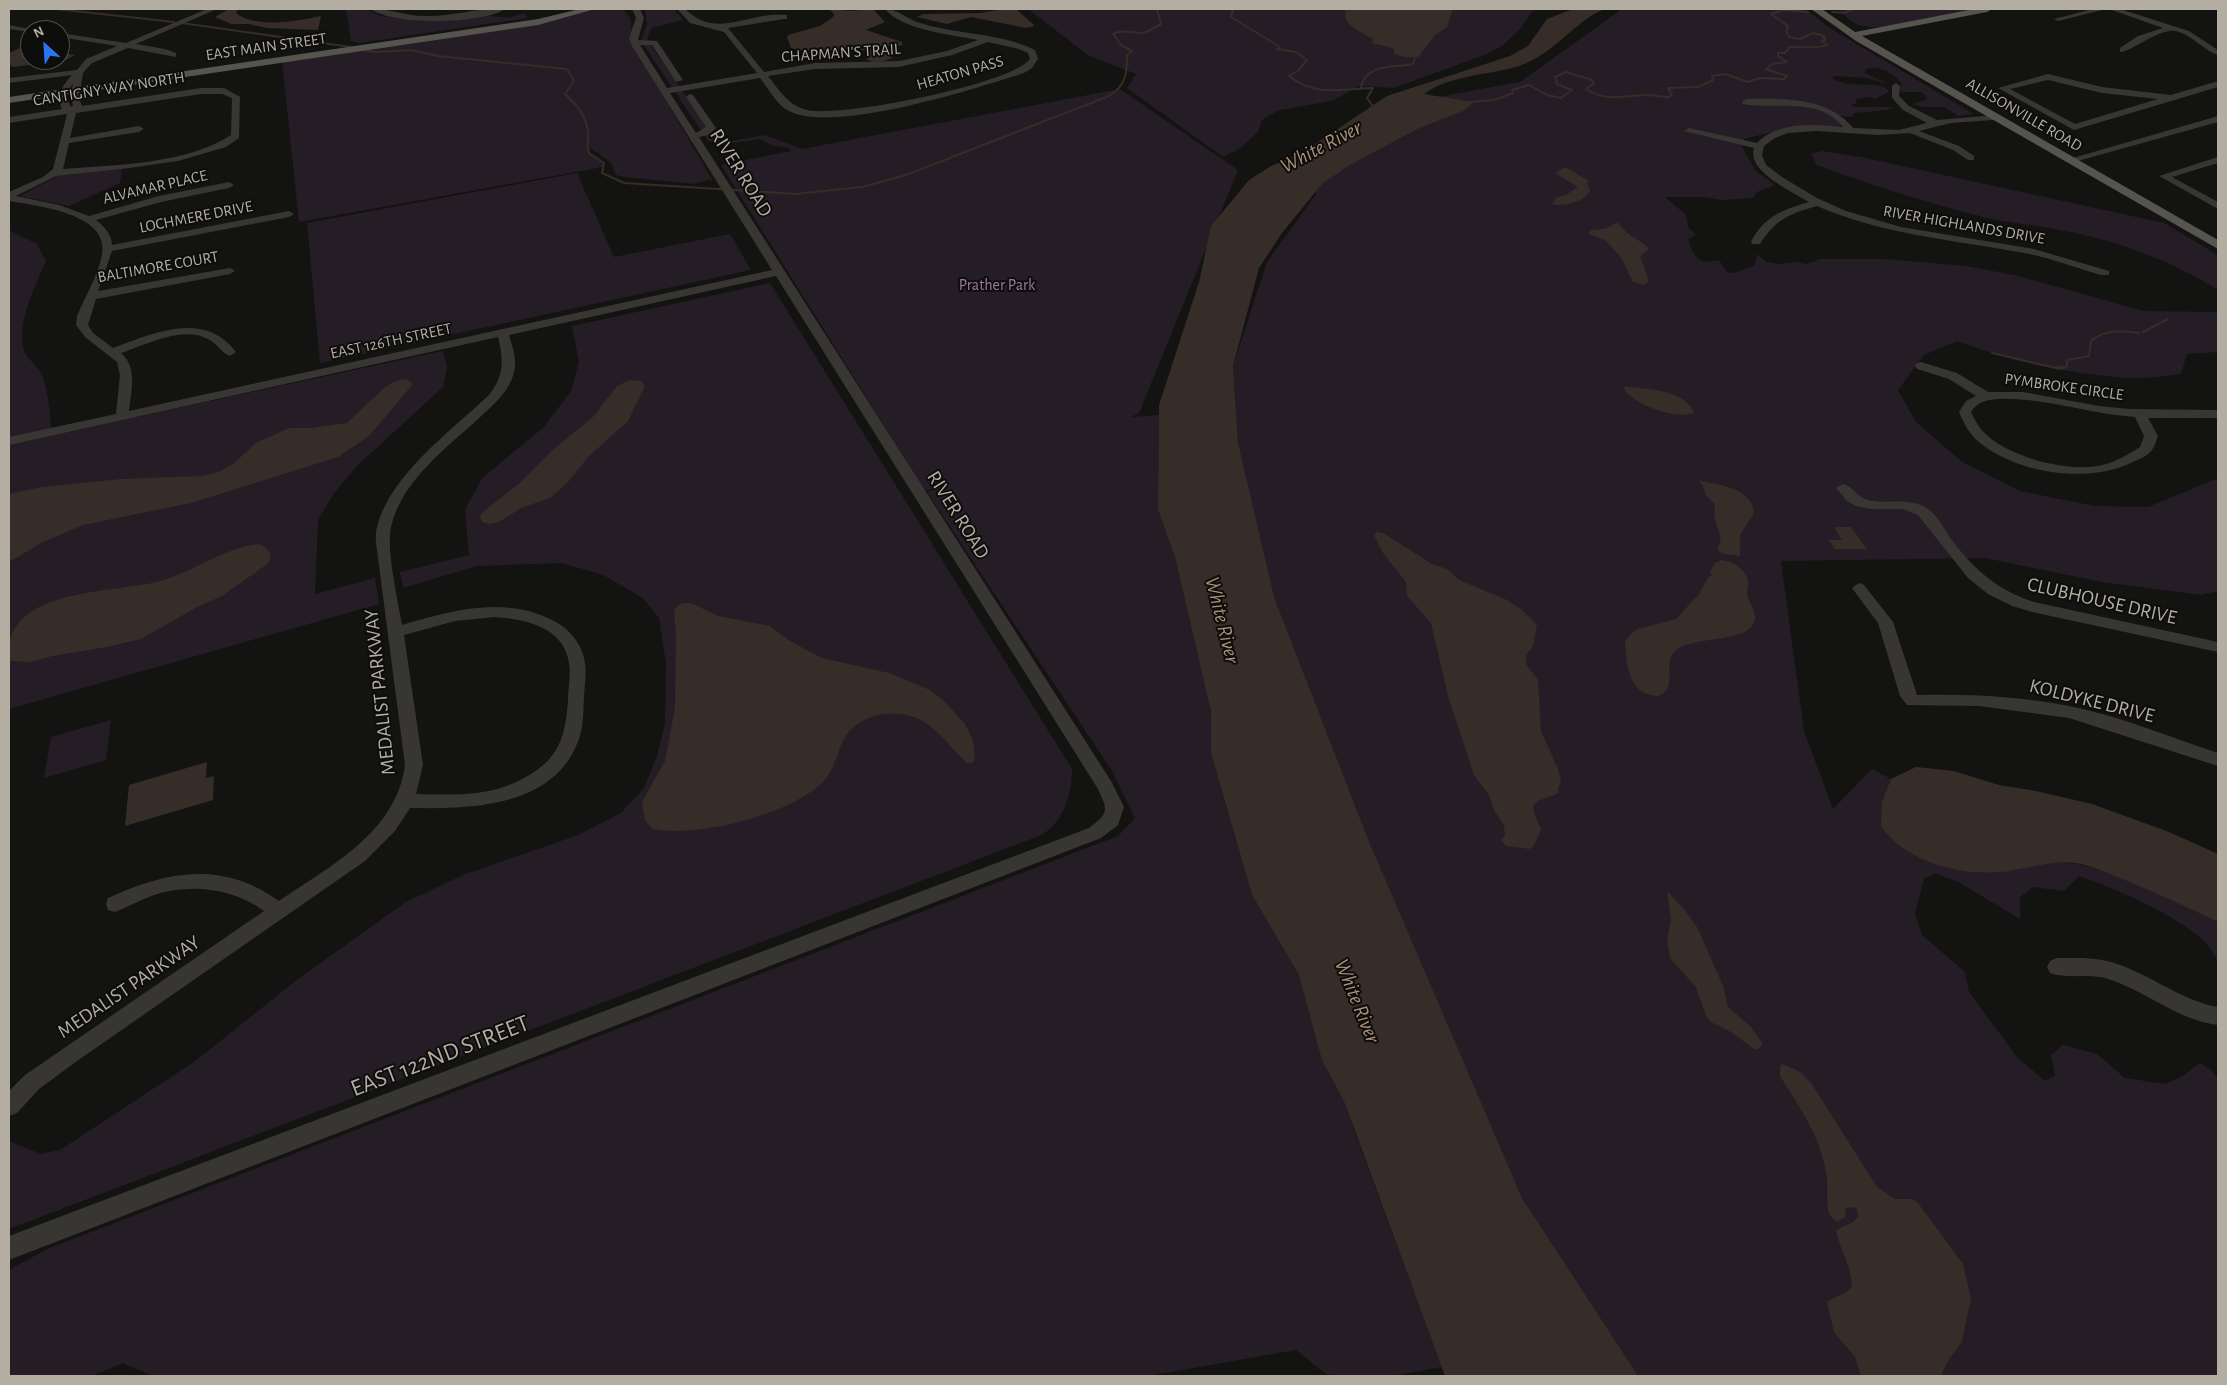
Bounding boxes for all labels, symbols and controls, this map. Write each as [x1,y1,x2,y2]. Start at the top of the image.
north arrow [20,20,70,70]
text: N [31,24,46,41]
street label: EAST MAIN STREET [204,29,328,65]
street label: CHAPMAN'S TRAIL [781,39,901,67]
street label: HEATON PASS [914,51,1006,95]
street label: CANTIGNY WAY NORTH [32,68,186,110]
street label: ALLISONVILLE ROAD [1963,74,2085,156]
water label: White River [1276,115,1366,179]
street label: RIVER ROAD [705,125,777,221]
street label: ALVAMAR PLACE [101,166,209,208]
street label: LOCHMERE DRIVE [138,197,254,237]
street label: RIVER HIGHLANDS DRIVE [1882,201,2046,249]
street label: BALTIMORE COURT [96,247,220,287]
park label: Prather Park [959,275,1035,295]
street label: EAST 126TH STREET [328,319,454,363]
street label: PYMBROKE CIRCLE [2003,369,2125,405]
street label: RIVER ROAD [922,467,994,563]
street label: CLUBHOUSE DRIVE [2025,572,2179,630]
water label: White River [1199,574,1245,666]
street label: MEDALIST PARKWAY [359,608,401,776]
street label: KOLDYKE DRIVE [2027,674,2157,728]
street label: MEDALIST PARKWAY [53,930,205,1044]
water label: White River [1329,955,1385,1047]
street label: EAST 122ND STREET [347,1009,533,1103]

